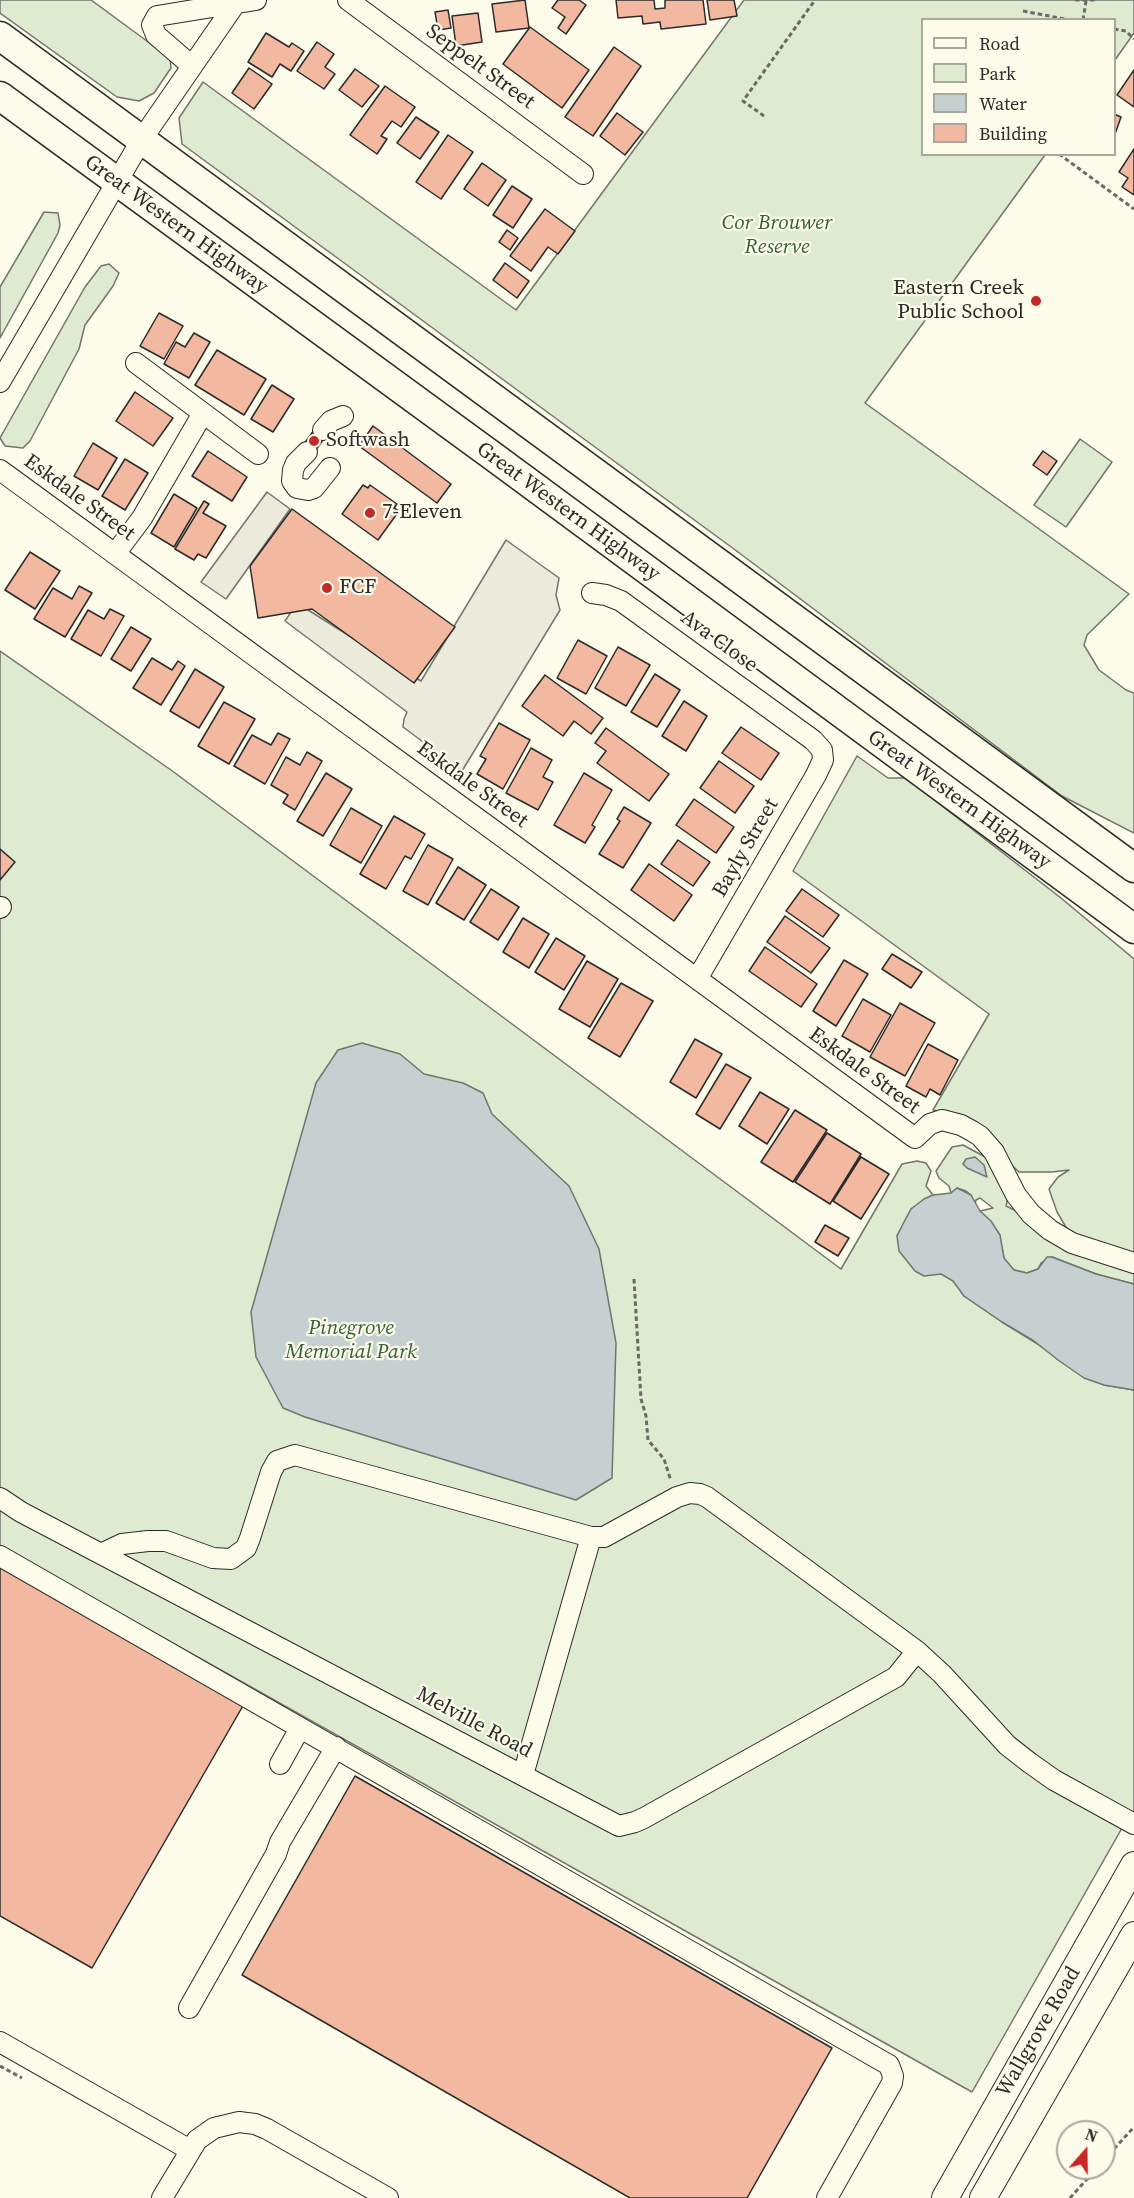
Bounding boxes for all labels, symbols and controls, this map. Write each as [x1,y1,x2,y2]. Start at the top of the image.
legend [921,18,1116,156]
street label: Seppelt Street [421,19,539,115]
text: Road [979,31,1020,56]
text: Park [979,61,1016,86]
text: Water [979,91,1027,116]
text: Building [979,121,1047,146]
street label: Great Western Highway [79,150,273,300]
park label: Cor Brouwer Reserve [722,211,832,261]
place label: Eastern Creek Public School [893,276,1024,326]
marker: Eastern Creek Public School [1029,294,1043,308]
place label: Softwash [326,428,410,454]
marker: Softwash [307,434,321,448]
street label: Great Western Highway [471,437,665,587]
street label: Eskdale Street [19,449,139,547]
place label: 7-Eleven [382,500,462,526]
marker: 7-Eleven [363,506,377,520]
place label: FCF [339,575,376,601]
marker: FCF [320,581,334,595]
street label: Ava Close [675,606,763,678]
street label: Great Western Highway [862,725,1056,875]
street label: Eskdale Street [412,736,532,834]
street label: Bayly Street [708,794,784,902]
street label: Eskdale Street [804,1022,924,1120]
park label: Pinegrove Memorial Park [285,1316,417,1366]
street label: Melville Road [412,1682,536,1764]
street label: Wallgrove Road [992,1962,1086,2102]
north arrow [1056,2120,1116,2180]
text: N [1082,2123,1101,2147]

